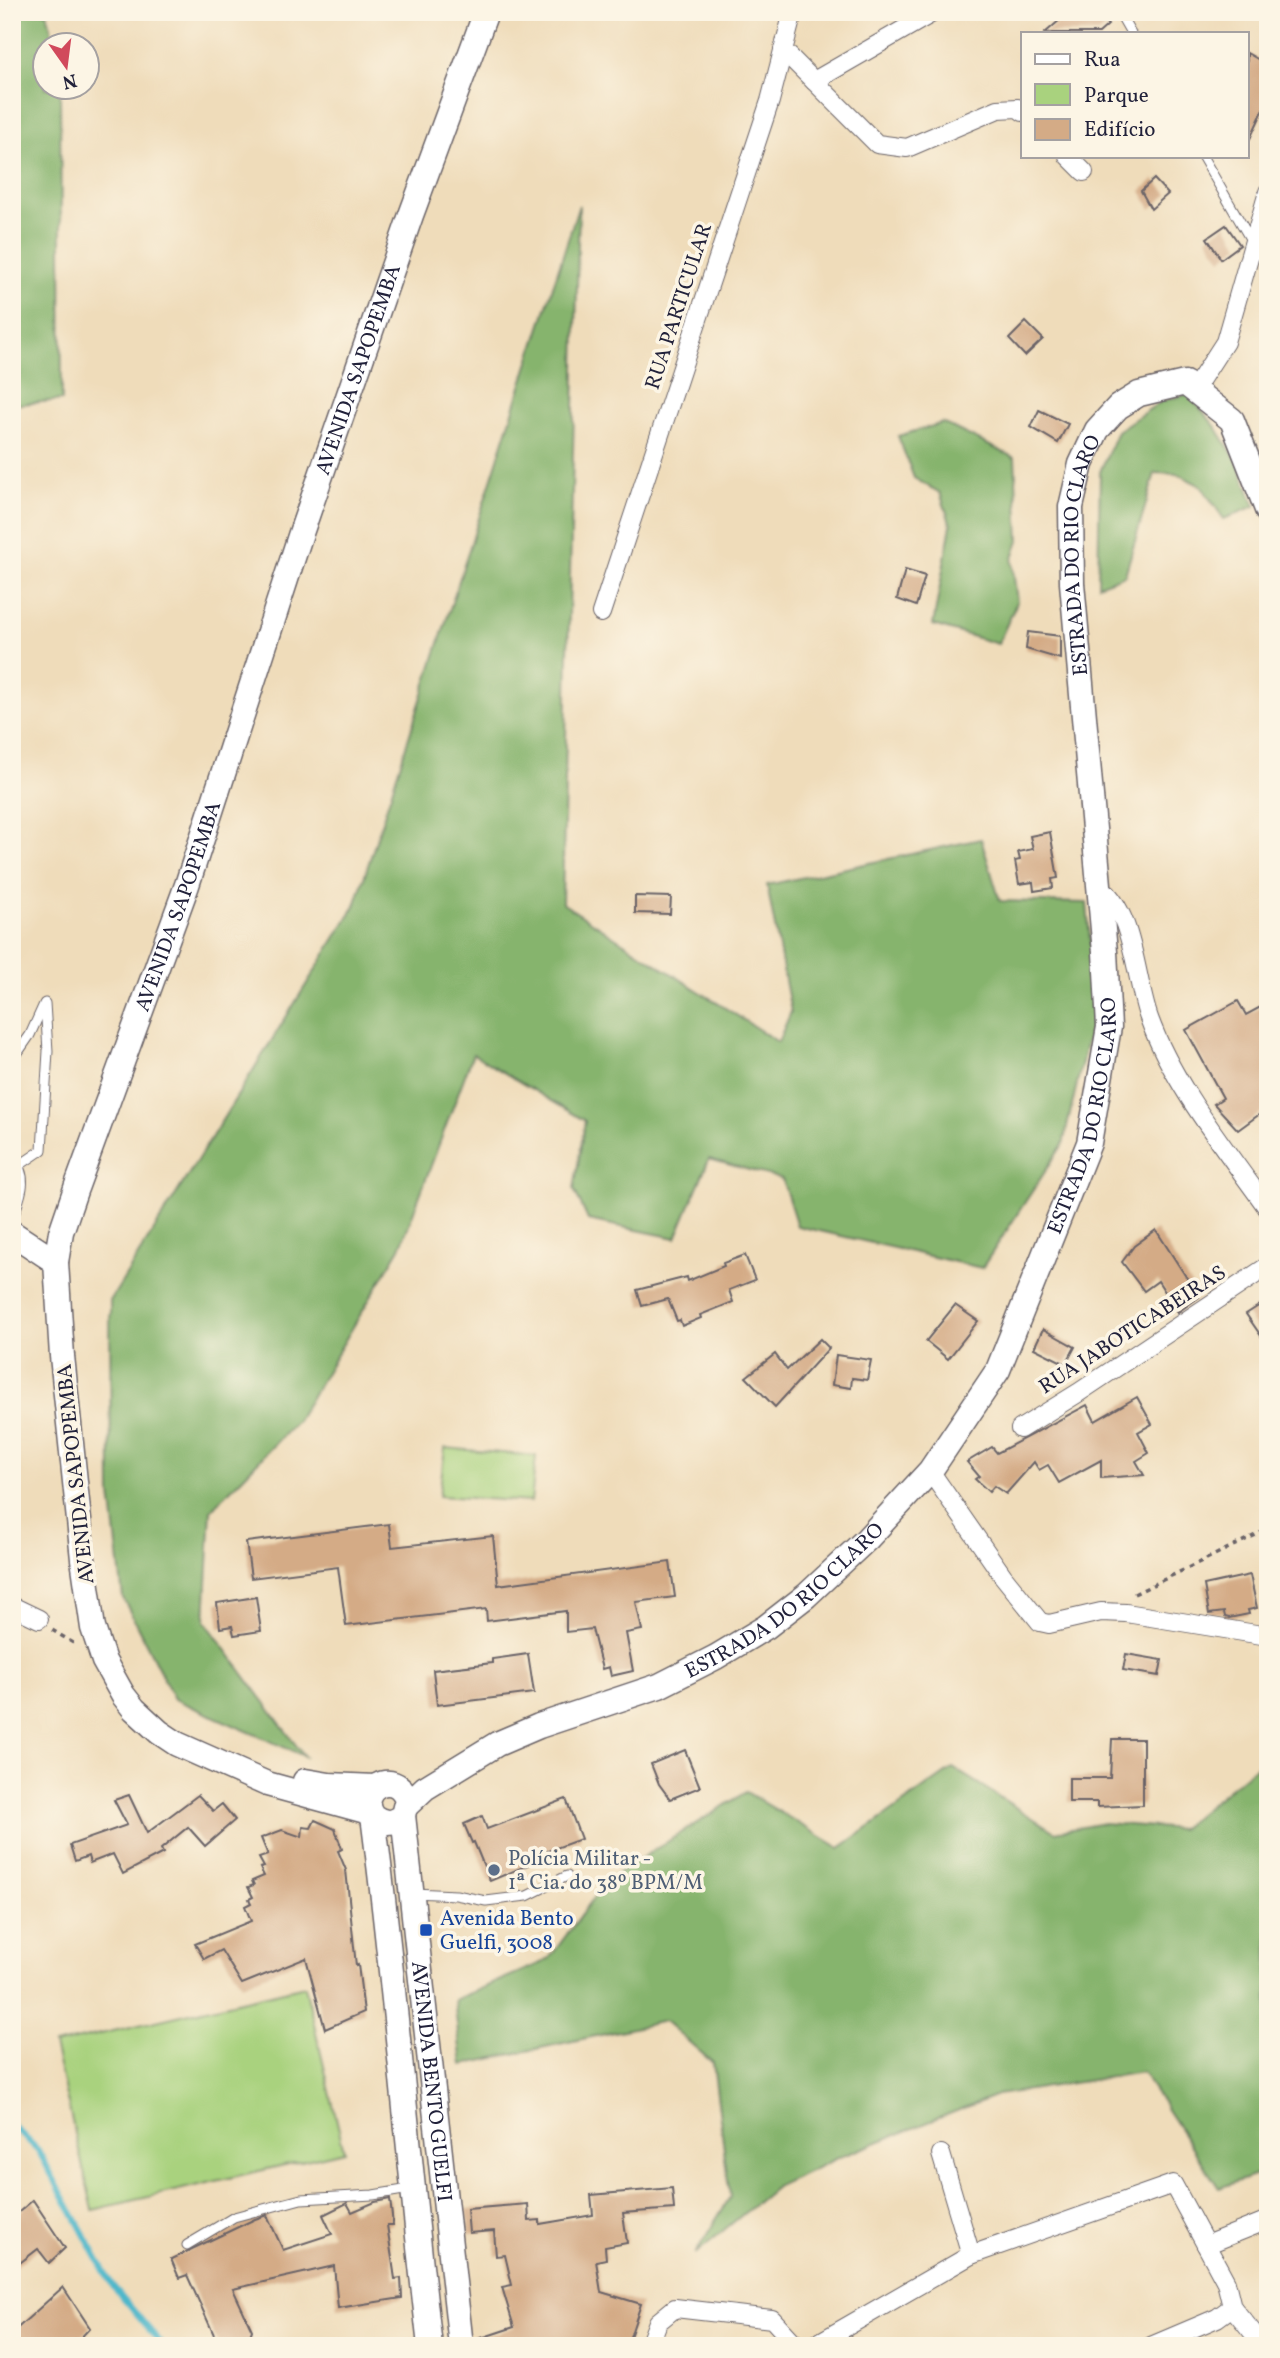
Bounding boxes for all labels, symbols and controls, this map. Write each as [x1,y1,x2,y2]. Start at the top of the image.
north arrow [32,32,102,102]
legend [1021,32,1248,158]
text: Rua [1084,46,1121,75]
text: N [60,66,79,95]
text: Parque [1084,82,1149,111]
text: Edifício [1084,116,1156,145]
street label: RUA PARTICULAR [639,219,720,393]
street label: AVENIDA SAPOPEMBA [309,261,409,479]
street label: ESTRADA DO RIO CLARO [1058,430,1109,677]
street label: AVENIDA SAPOPEMBA [129,797,229,1016]
street label: ESTRADA DO RIO CLARO [1041,996,1125,1239]
street label: RUA JABOTICABEIRAS [1034,1259,1232,1402]
street label: AVENIDA SAPOPEMBA [50,1362,102,1585]
street label: ESTRADA DO RIO CLARO [680,1517,891,1686]
place label: Polícia Militar - 1ª Cia. do 38º BPM/M [508,1845,703,1898]
marker: Polícia Militar - 1ª Cia. do 38º BPM/M [486,1862,502,1878]
place label: Avenida Bento Guelfi, 3008 [440,1905,574,1958]
marker: Avenida Bento Guelfi, 3008 [418,1922,434,1938]
street label: AVENIDA BENTO GUELFI [403,1960,458,2203]

